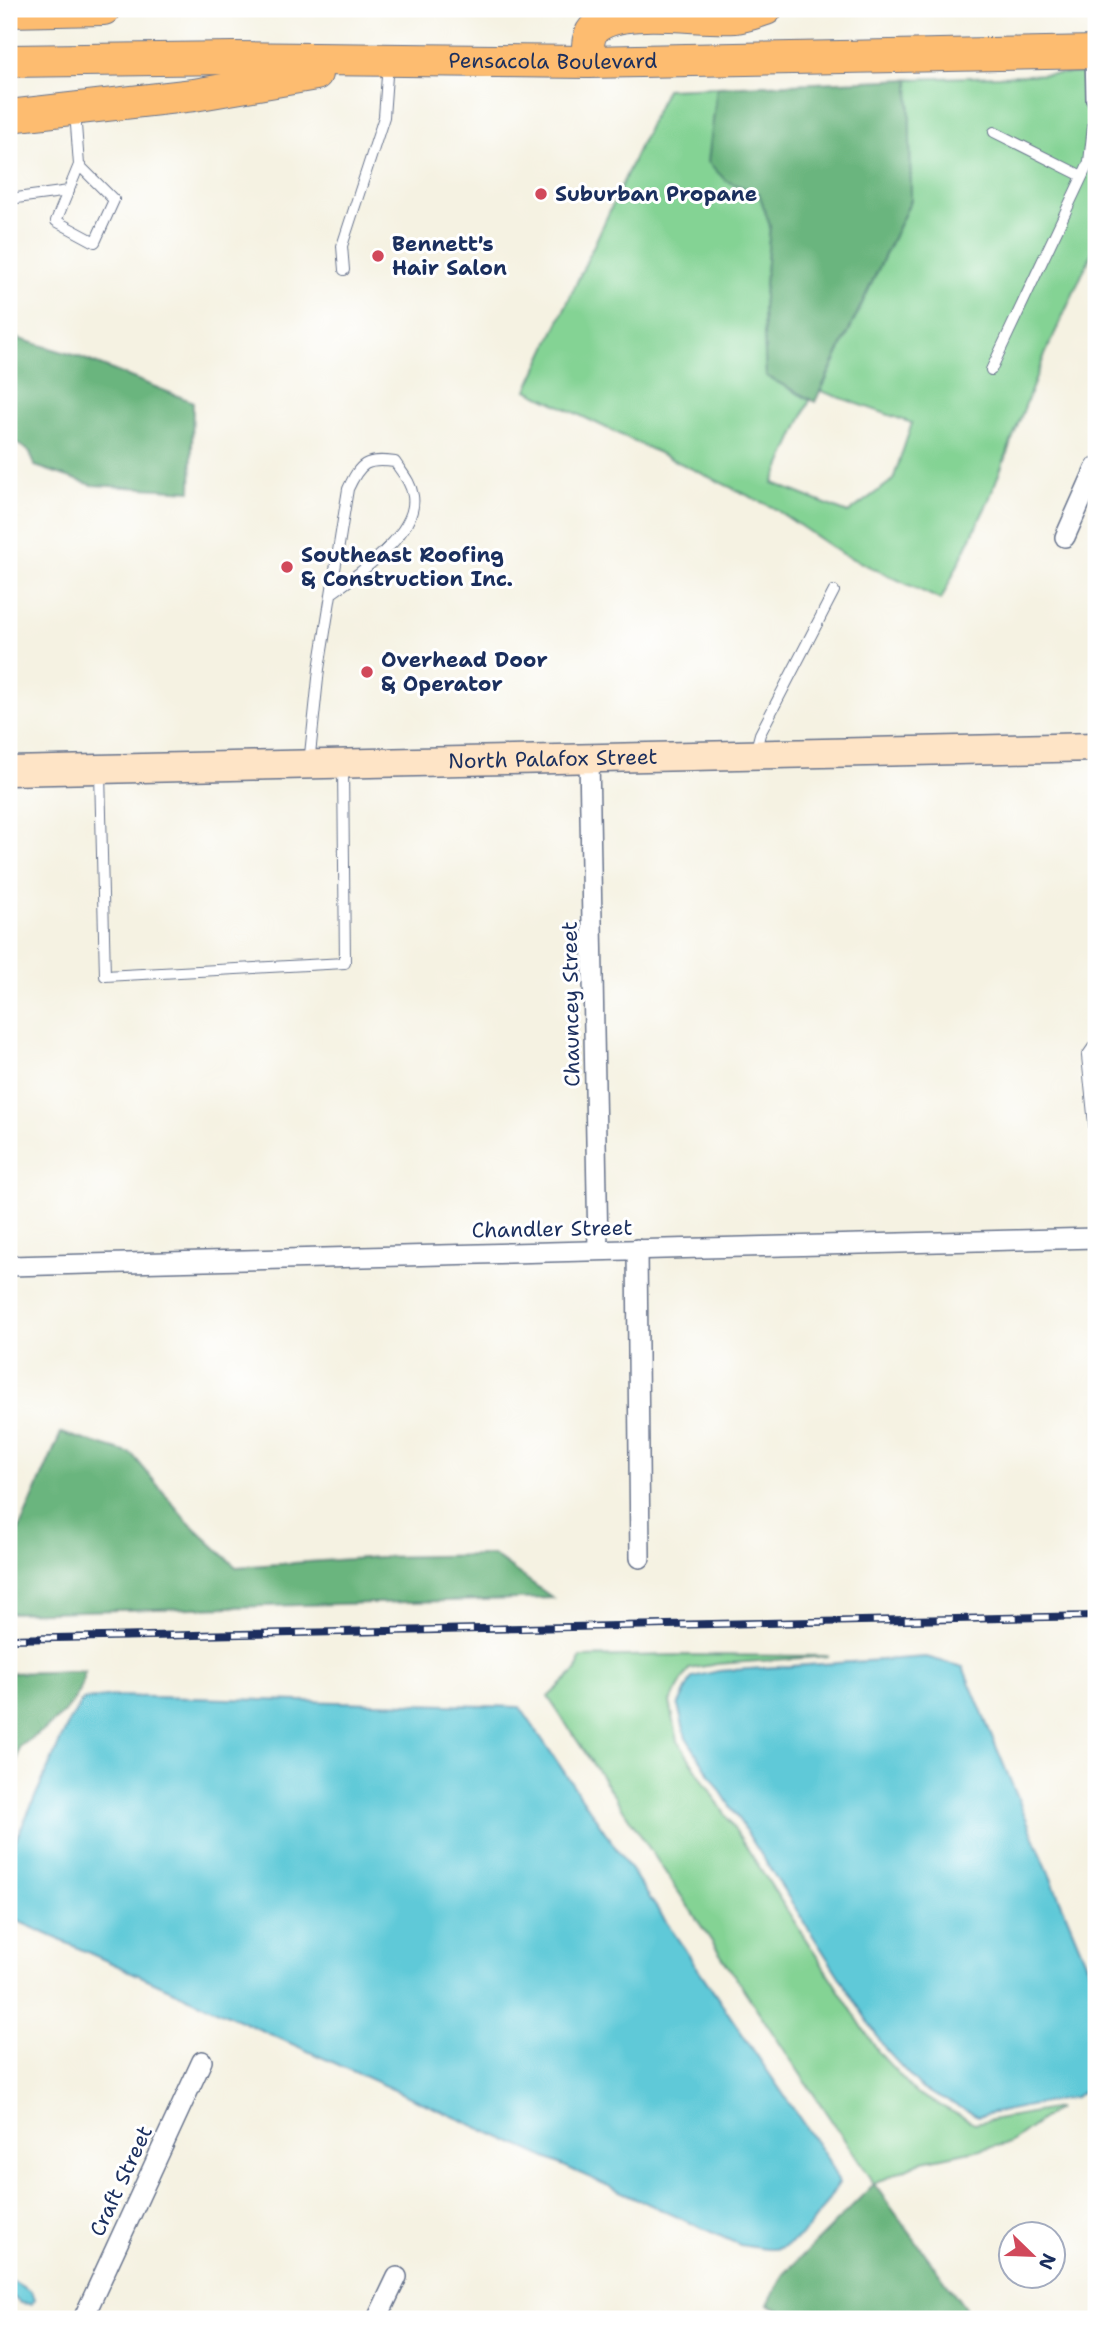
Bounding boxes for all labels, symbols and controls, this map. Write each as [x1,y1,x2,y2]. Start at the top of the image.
street label: Pensacola Boulevard [448,46,658,76]
place label: Suburban Propane [555,180,757,208]
marker: Suburban Propane [533,186,549,202]
place label: Bennett's Hair Salon [392,230,507,282]
marker: Bennett's Hair Salon [370,248,386,264]
place label: Southeast Roofing & Construction Inc. [301,541,513,593]
marker: Southeast Roofing & Construction Inc. [279,559,295,575]
place label: Overhead Door & Operator [381,646,548,698]
marker: Overhead Door & Operator [359,664,375,680]
street label: North Palafox Street [448,743,658,775]
street label: Chauncey Street [556,921,586,1087]
street label: Chandler Street [471,1214,633,1244]
street label: Craft Street [83,2121,159,2241]
north arrow [996,2220,1066,2290]
text: N [1033,2250,1062,2273]

